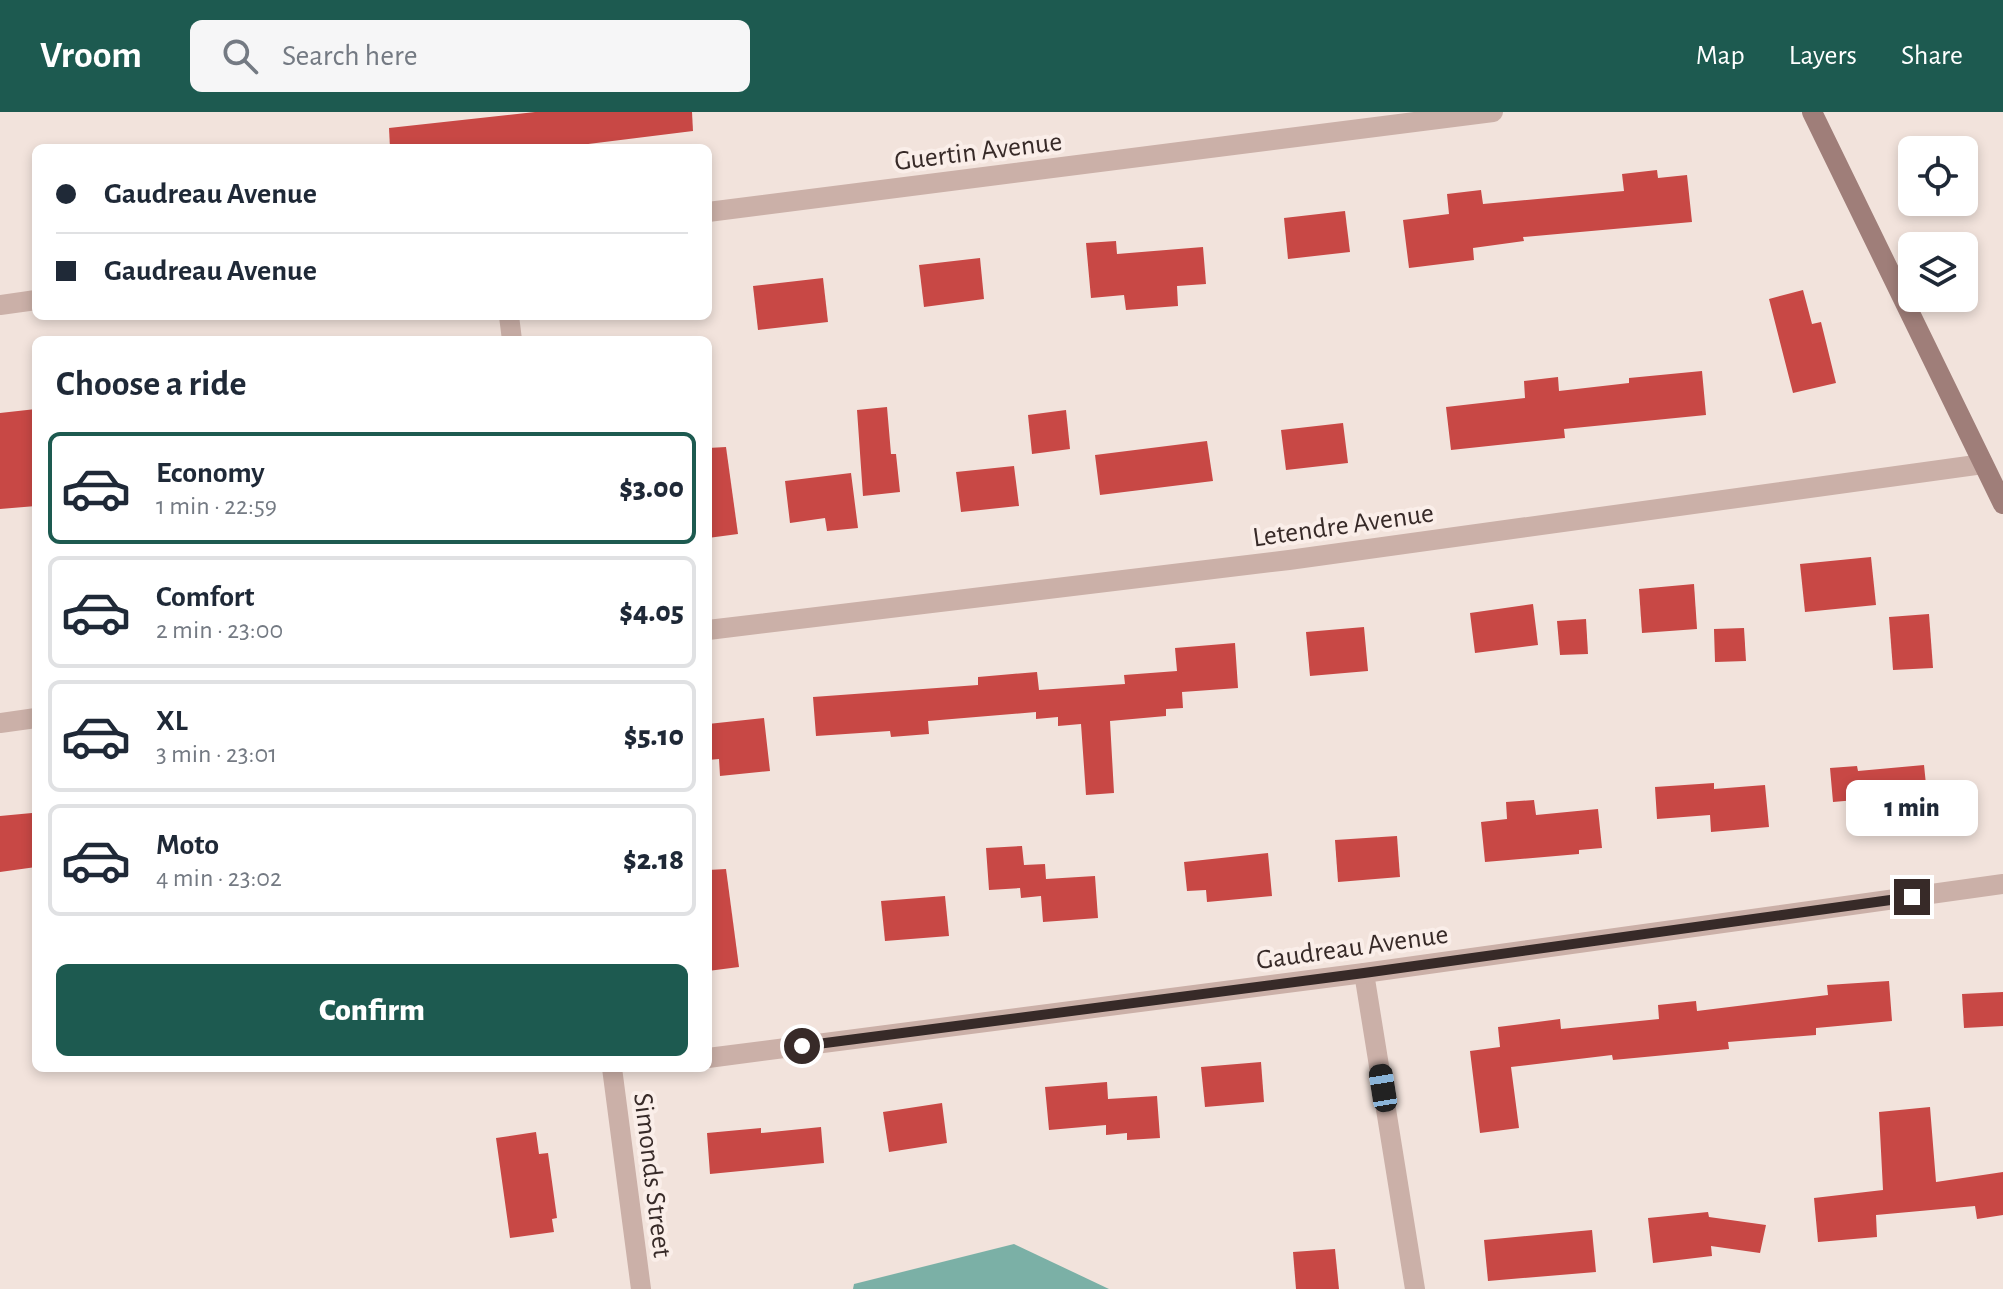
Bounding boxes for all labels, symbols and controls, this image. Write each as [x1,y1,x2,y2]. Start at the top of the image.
search box [190,20,750,92]
icon: search [218,34,262,78]
text: Vroom [40,37,142,75]
text: Search here [282,41,418,71]
text: Map [1696,42,1745,70]
text: Layers [1789,42,1857,70]
text: Share [1901,42,1963,70]
street label: Guertin Avenue [893,128,1064,176]
map controls [1898,136,1978,312]
button: locate [1898,136,1978,216]
text: Gaudreau Avenue [104,179,317,209]
button: layers [1898,232,1978,312]
text: Gaudreau Avenue [104,256,317,286]
text: Choose a ride [56,366,246,402]
icon: car [60,452,132,524]
text: Economy [156,458,265,488]
text: $3.00 [619,473,684,503]
text: 1 min · 22:59 [156,493,277,519]
street label: Letendre Avenue [1251,499,1436,553]
icon: car [60,576,132,648]
text: Comfort [156,582,255,612]
text: $4.05 [619,597,684,627]
text: 2 min · 23:00 [156,617,283,643]
icon: car [60,700,132,772]
text: XL [156,706,188,736]
text: $5.10 [624,721,684,751]
text: 3 min · 23:01 [156,741,277,767]
callout: 1 min [1846,781,1978,837]
text: 1 min [1884,795,1940,821]
icon: car [60,824,132,896]
text: Moto [156,830,219,860]
text: $2.18 [623,845,684,875]
text: 4 min · 23:02 [156,865,282,891]
route end [1894,879,1930,915]
street label: Gaudreau Avenue [1254,921,1450,975]
button: Confirm [56,964,688,1056]
route start [784,1028,820,1064]
car [1367,1062,1399,1114]
street label: Simonds Street [628,1091,676,1259]

